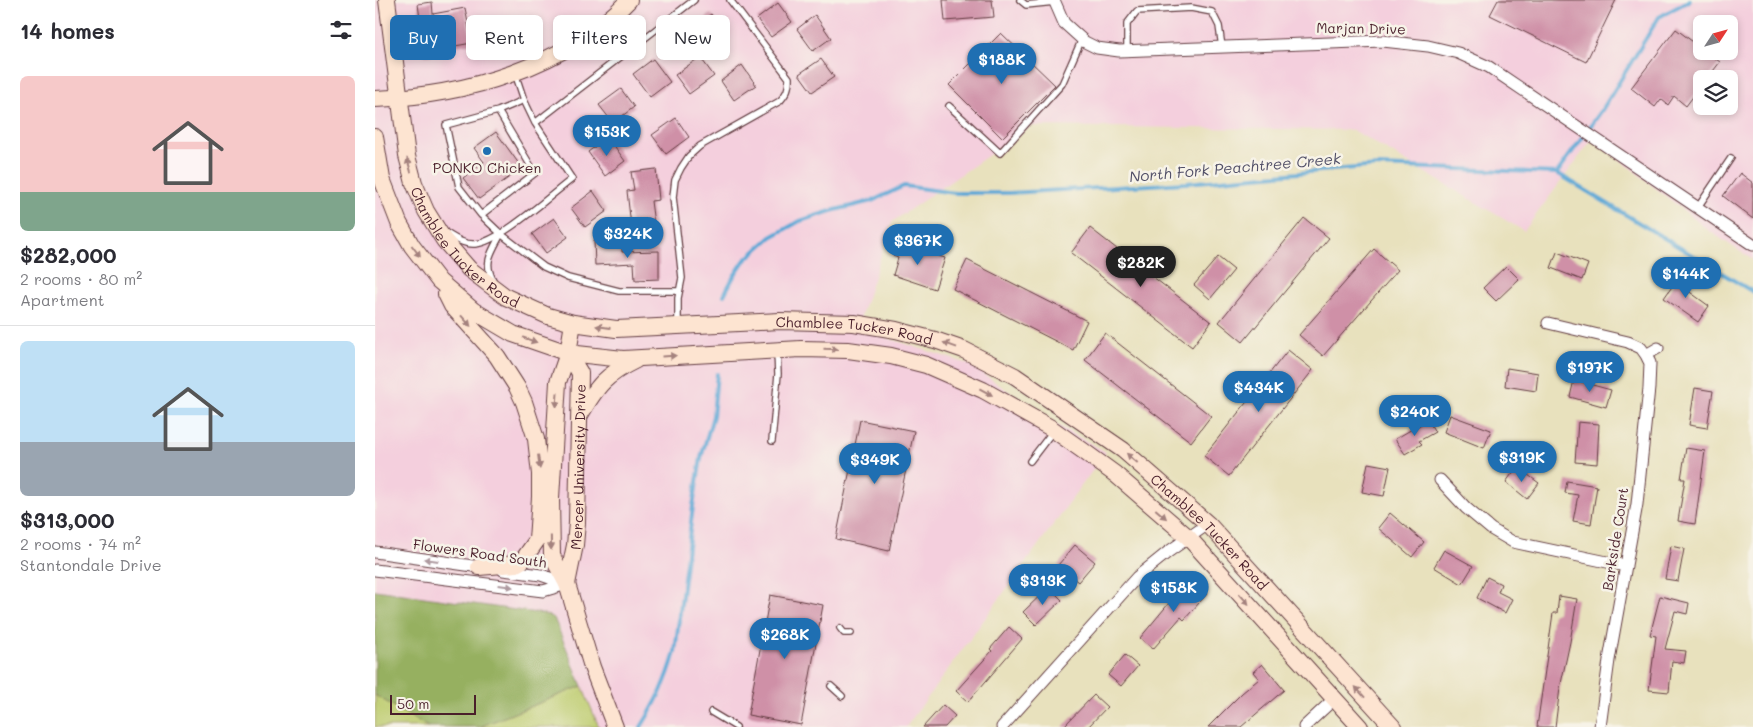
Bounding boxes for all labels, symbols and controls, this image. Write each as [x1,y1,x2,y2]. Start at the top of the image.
chip: Buy [390,15,456,60]
chip: Rent [466,15,543,60]
chip: Filters [553,15,646,60]
chip: New [656,15,730,60]
north arrow [1693,15,1737,60]
map controls [1693,15,1738,115]
icon: filters [327,16,355,44]
text: 14 homes [20,17,115,44]
street label: Marjan Drive [1316,18,1406,38]
pin: $188K [967,42,1037,85]
text: $188K [978,48,1026,69]
button: layers [1693,70,1738,115]
icon: home [143,108,233,198]
pin: $153K [572,114,642,157]
text: $153K [584,120,630,141]
marker: PONKO Chicken [481,145,493,157]
water label: North Fork Peachtree Creek [1128,148,1343,186]
one-way arrow [405,158,413,173]
place label: PONKO Chicken [433,158,541,177]
street label: Chamblee Tucker Road [407,184,523,311]
pin: $324K [593,216,663,259]
text: $324K [603,222,653,243]
pin: $367K [883,224,953,266]
text: $367K [894,229,942,250]
text: $282,000 [20,241,116,268]
one-way arrow [410,244,421,257]
pin: $282K [1106,246,1176,288]
text: $282K [1117,251,1165,272]
pin: $144K [1651,256,1721,299]
text: $144K [1662,262,1710,283]
text: 2 rooms · 80 m² [20,268,142,289]
text: Apartment [20,289,105,310]
street label: Chamblee Tucker Road [775,311,935,349]
one-way arrow [460,315,472,327]
one-way arrow [595,323,611,331]
one-way arrow [523,336,538,344]
one-way arrow [942,341,957,348]
one-way arrow [823,346,839,354]
pin: $197K [1555,350,1625,393]
one-way arrow [661,351,677,359]
text: $197K [1567,356,1613,377]
pin: $434K [1224,370,1294,413]
icon: home [143,374,233,464]
text: $434K [1234,376,1284,397]
street label: Mercer University Drive [565,384,589,551]
one-way arrow [979,388,993,396]
one-way arrow [552,392,560,408]
pin: $240K [1380,394,1450,437]
text: $240K [1390,400,1440,421]
pin: $319K [1487,440,1557,483]
pin: $349K [840,442,910,485]
text: $319K [1499,446,1545,467]
text: $349K [850,448,900,469]
one-way arrow [1125,452,1138,463]
one-way arrow [535,454,543,470]
street label: Chamblee Tucker Road [1147,469,1273,594]
street label: Barkside Court [1597,486,1633,592]
text: $313,000 [20,506,114,533]
one-way arrow [1155,508,1167,519]
text: 2 rooms · 74 m² [20,533,141,554]
street label: Flowers Road South [412,534,548,572]
one-way arrow [547,535,555,551]
text: Stantondale Drive [20,554,162,575]
one-way arrow [422,556,438,564]
pin: $313K [1008,564,1078,606]
text: $313K [1020,569,1066,590]
pin: $158K [1139,570,1209,613]
text: $158K [1151,576,1197,597]
one-way arrow [498,582,514,590]
one-way arrow [1238,593,1250,605]
pin: $268K [750,618,820,660]
text: $268K [761,623,809,644]
one-way arrow [1354,686,1366,698]
scale bar [390,692,476,715]
text: 50 m [397,694,429,713]

